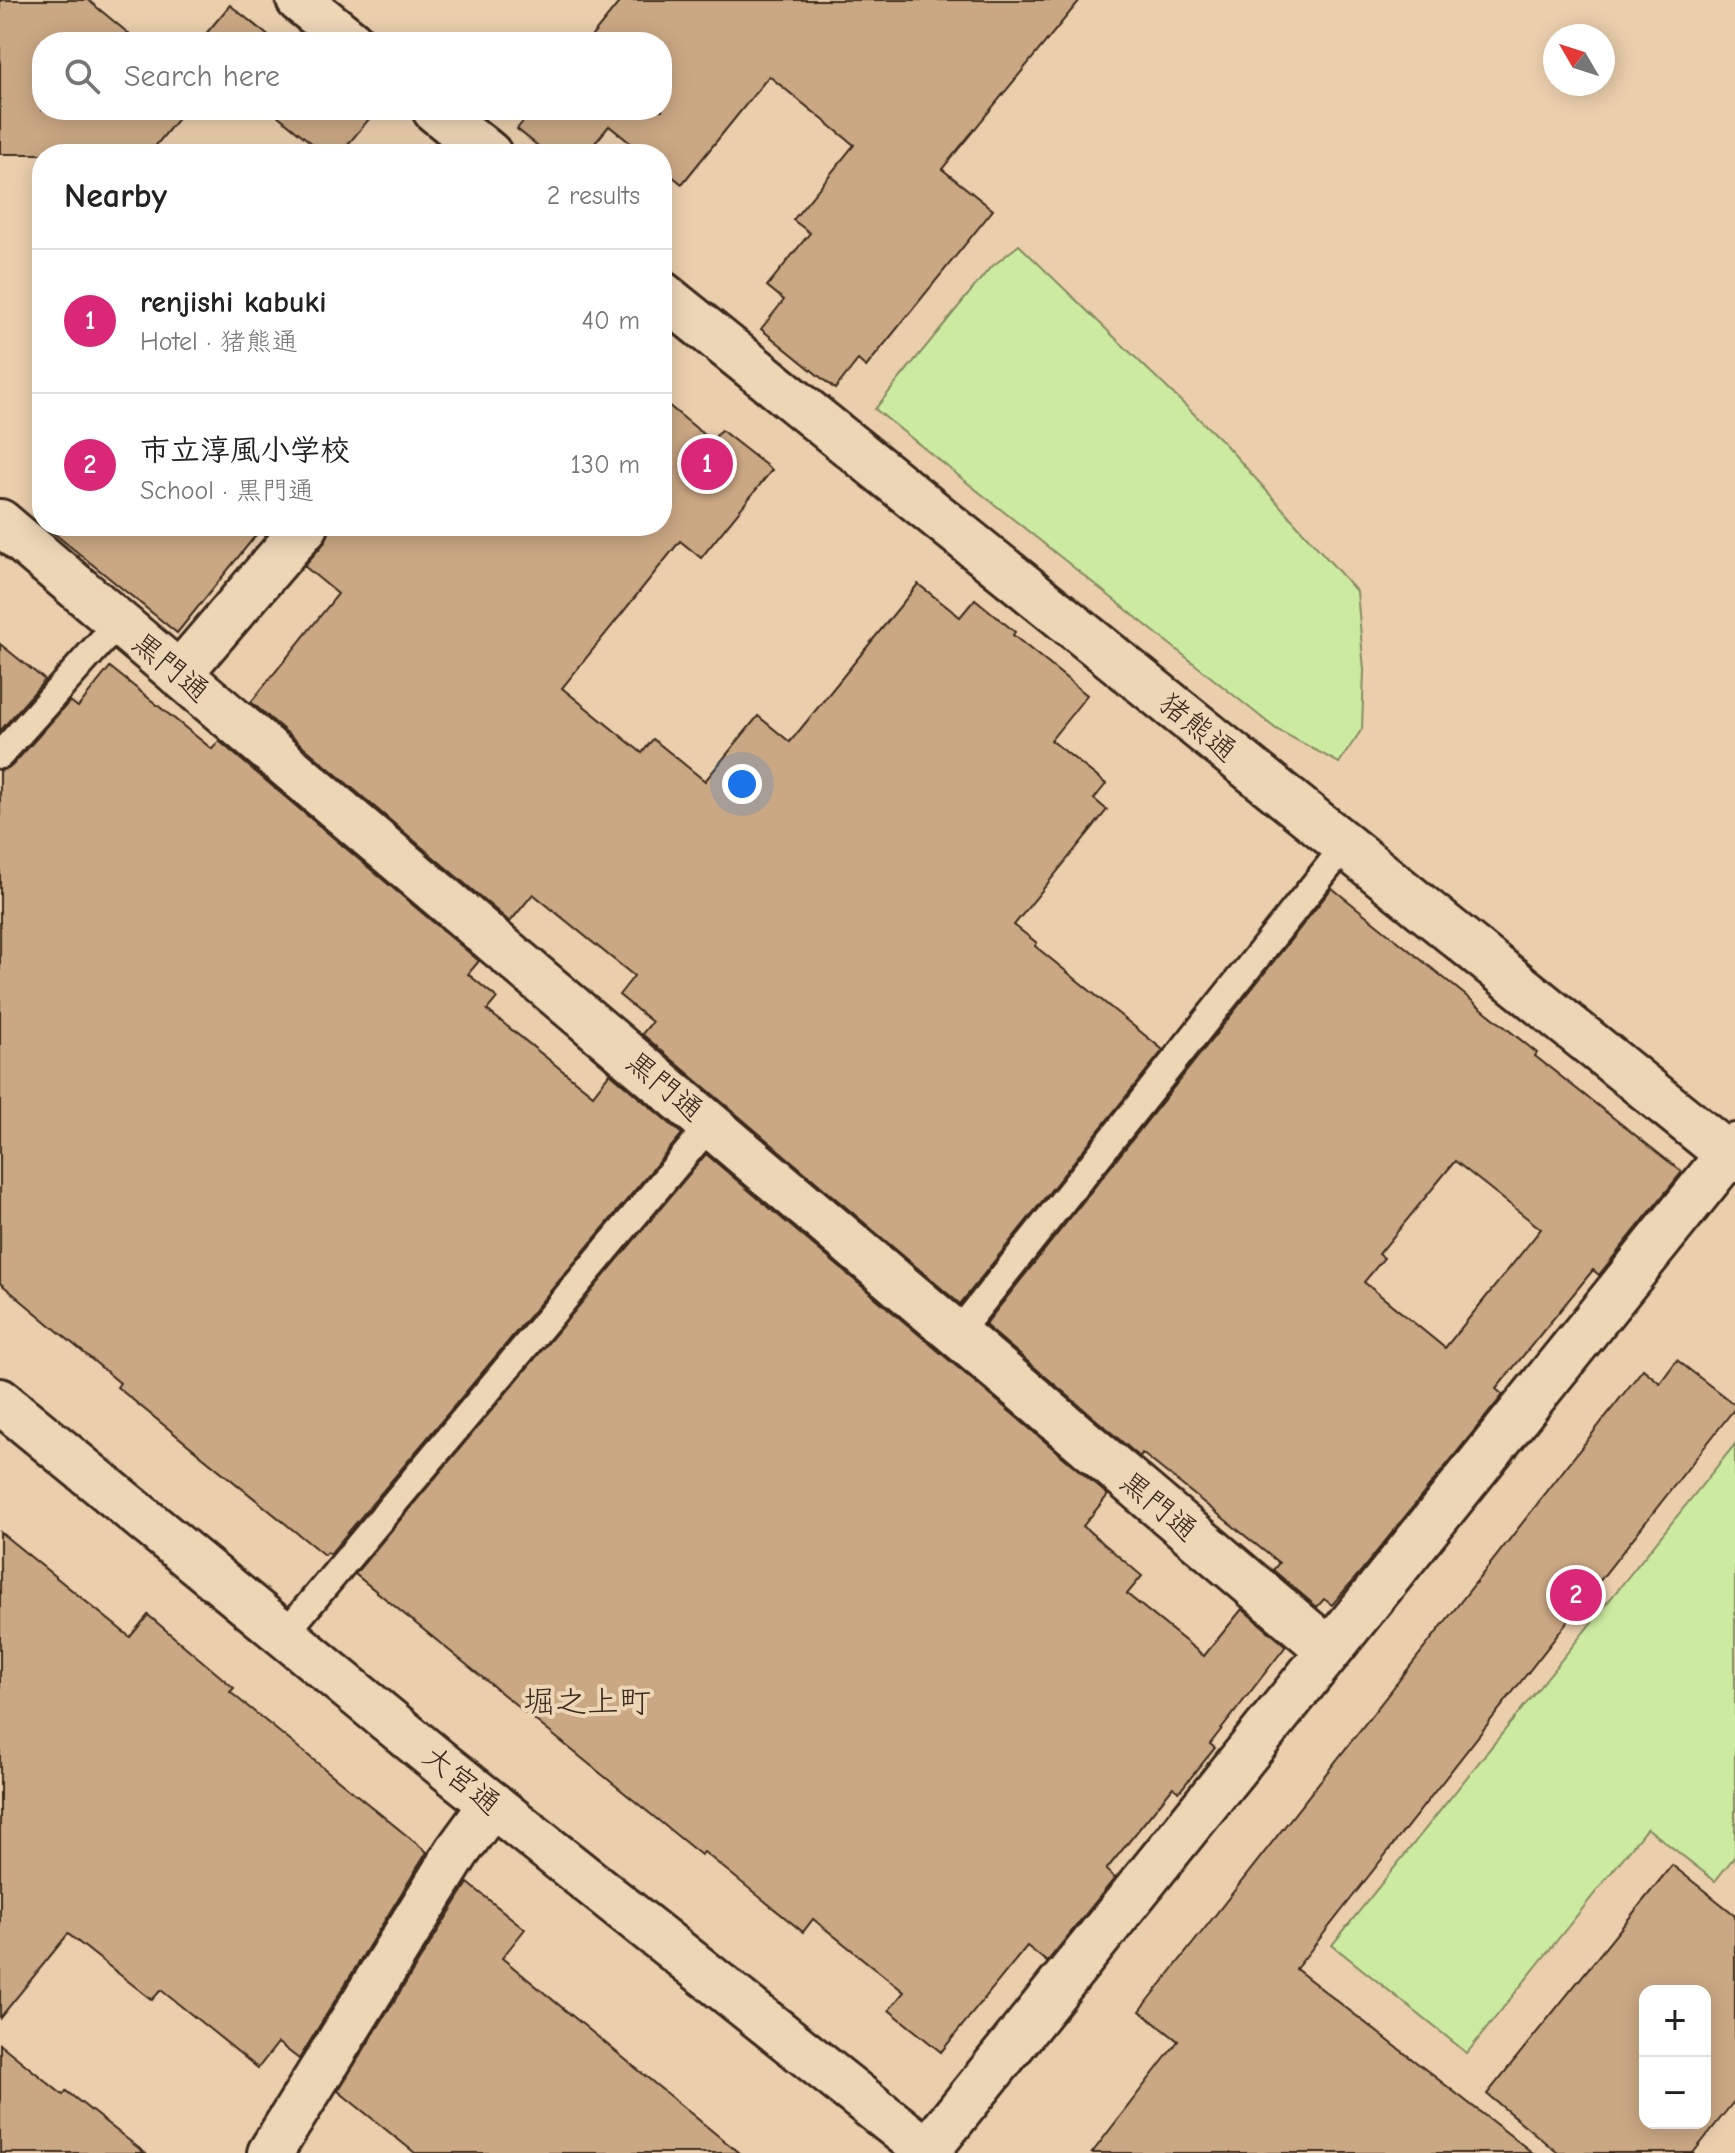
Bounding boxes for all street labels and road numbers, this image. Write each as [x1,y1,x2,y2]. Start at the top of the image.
street label: 黒門通 [125,625,216,710]
street label: 猪熊通 [1152,685,1244,769]
street label: 黒門通 [619,1044,710,1129]
street label: 黒門通 [1113,1464,1204,1549]
street label: 大宮通 [416,1738,508,1822]

